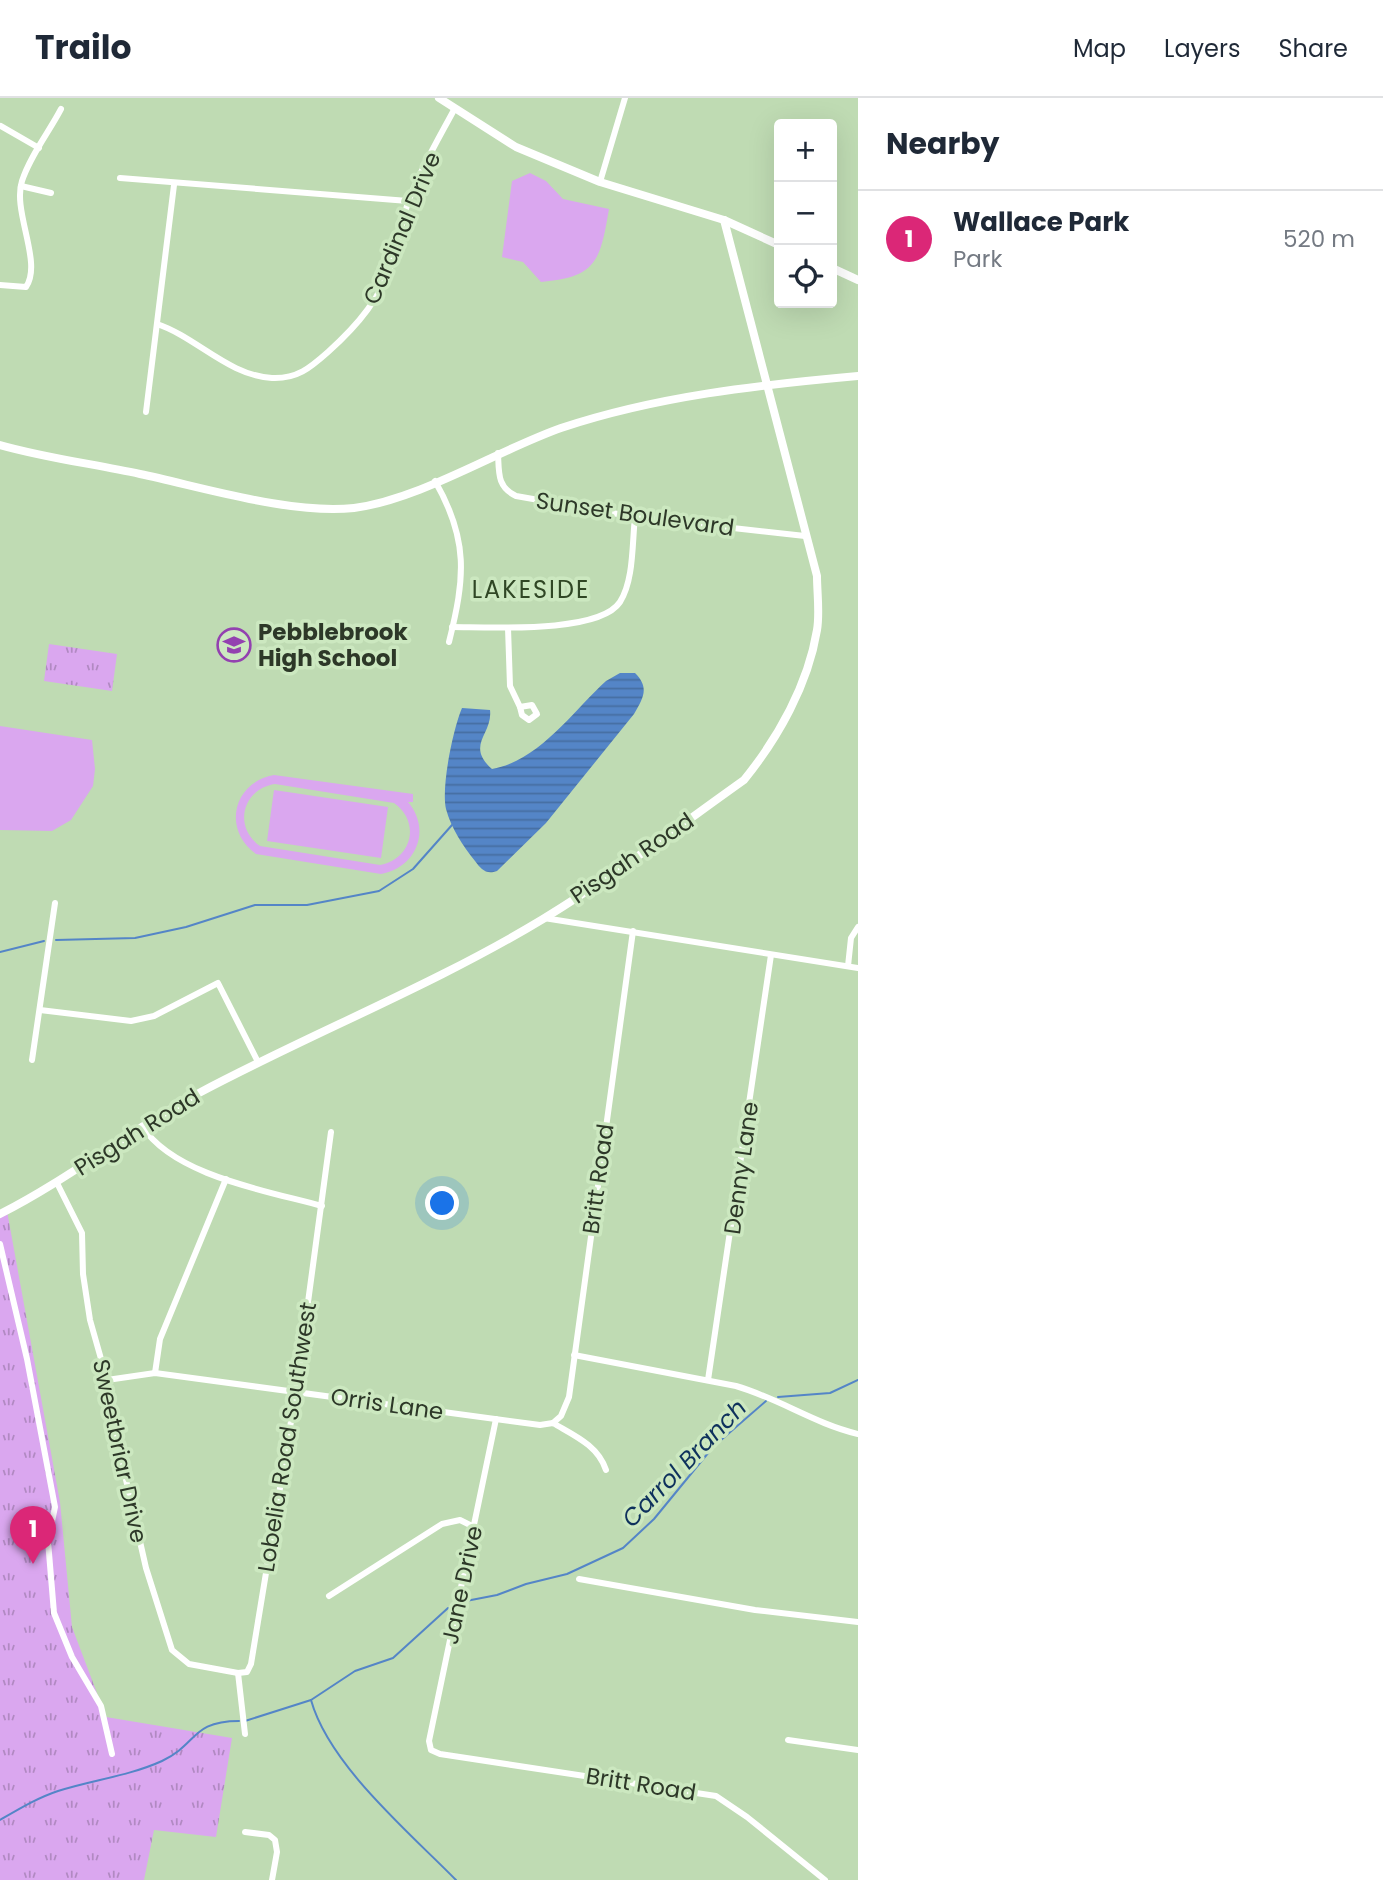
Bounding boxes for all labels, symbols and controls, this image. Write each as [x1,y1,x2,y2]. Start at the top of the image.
text: Trailo [35,24,132,71]
text: Map [1073,32,1126,65]
text: Layers [1164,32,1240,65]
text: Share [1278,32,1348,65]
map controls [774,119,837,308]
button: + [774,119,837,182]
text: Nearby [886,122,1000,165]
street label: Cardinal Drive [355,147,449,309]
button: − [774,182,837,245]
text: Wallace Park [953,204,1129,240]
text: 1 [905,223,913,255]
text: 520 m [1283,223,1355,255]
text: Park [953,243,1002,275]
button: locate [774,245,837,308]
street label: Sunset Boulevard [534,484,736,544]
district label: LAKESIDE [472,573,590,606]
place label: Pebblebrook High School [258,616,408,674]
school or university icon: Pebblebrook High School [215,626,253,664]
street label: Pisgah Road [564,805,700,911]
street label: Pisgah Road [68,1081,206,1183]
street label: Denny Lane [716,1100,766,1236]
street label: Britt Road [574,1122,622,1236]
your location [425,1186,459,1220]
street label: Lobelia Road Southwest [250,1300,324,1574]
street label: Sweetbriar Drive [85,1356,155,1546]
street label: Orris Lane [329,1380,445,1428]
water label: Carrol Branch [614,1392,754,1534]
pin: 1 [10,1506,56,1564]
street label: Jane Drive [434,1523,490,1647]
street label: Britt Road [584,1760,698,1808]

